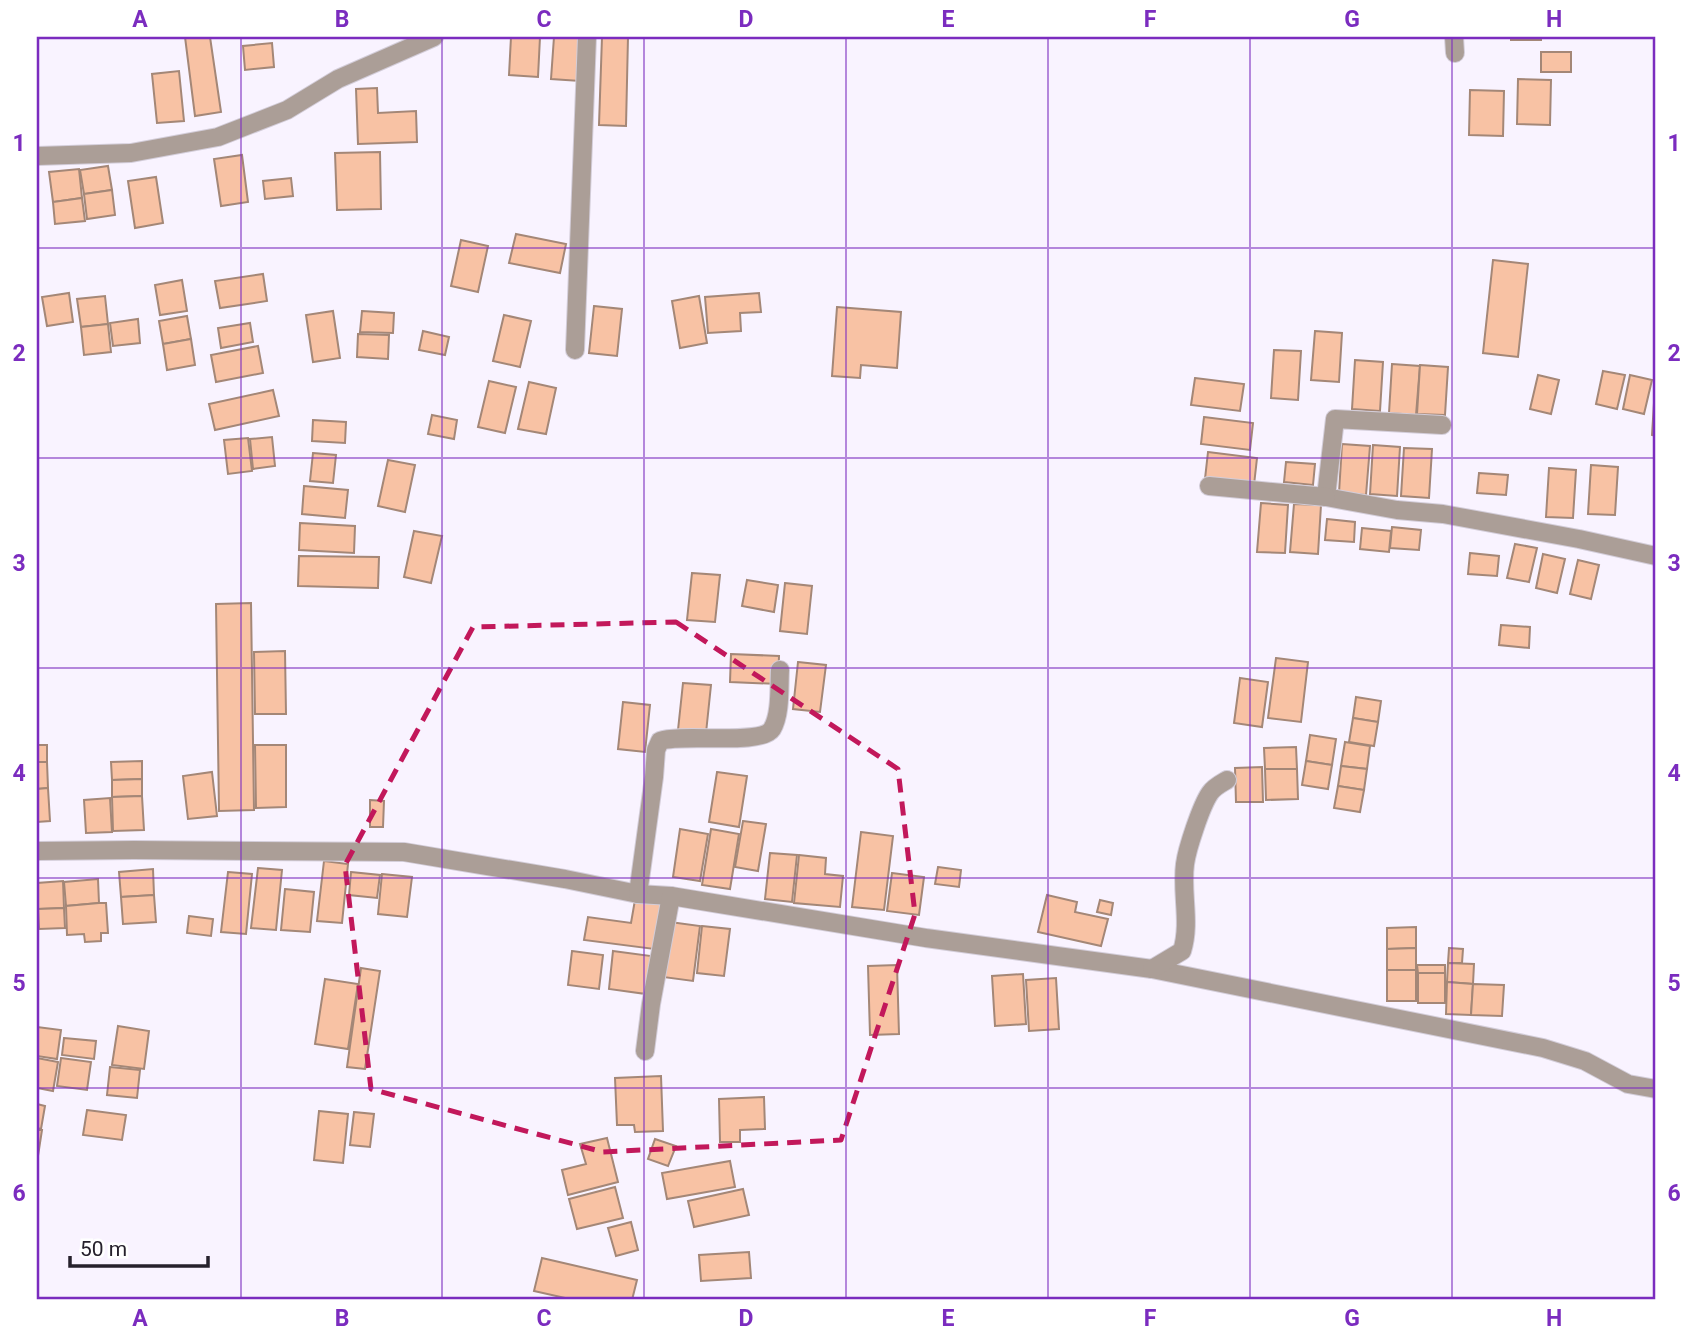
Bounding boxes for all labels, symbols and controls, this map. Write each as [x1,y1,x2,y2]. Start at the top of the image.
text: A [132,6,148,33]
text: B [335,6,349,33]
text: C [536,6,552,33]
text: D [739,6,753,33]
text: E [942,6,955,33]
text: F [1144,6,1157,33]
text: G [1344,6,1360,33]
text: H [1546,6,1562,33]
text: 1 [12,130,26,157]
text: 1 [1667,130,1681,157]
text: 2 [12,340,26,367]
text: 2 [1667,340,1681,367]
text: 3 [12,550,26,577]
text: 3 [1667,550,1681,577]
text: 4 [12,760,26,787]
text: 4 [1667,760,1681,787]
text: 5 [12,970,26,997]
text: 5 [1667,970,1681,997]
text: 6 [12,1180,26,1207]
text: 6 [1667,1180,1681,1207]
scale bar [70,1225,208,1269]
text: 50 m [80,1237,127,1261]
text: A [132,1305,148,1332]
text: B [335,1305,349,1332]
text: C [536,1305,552,1332]
text: D [739,1305,753,1332]
text: E [942,1305,955,1332]
text: F [1144,1305,1157,1332]
text: G [1344,1305,1360,1332]
text: H [1546,1305,1562,1332]

